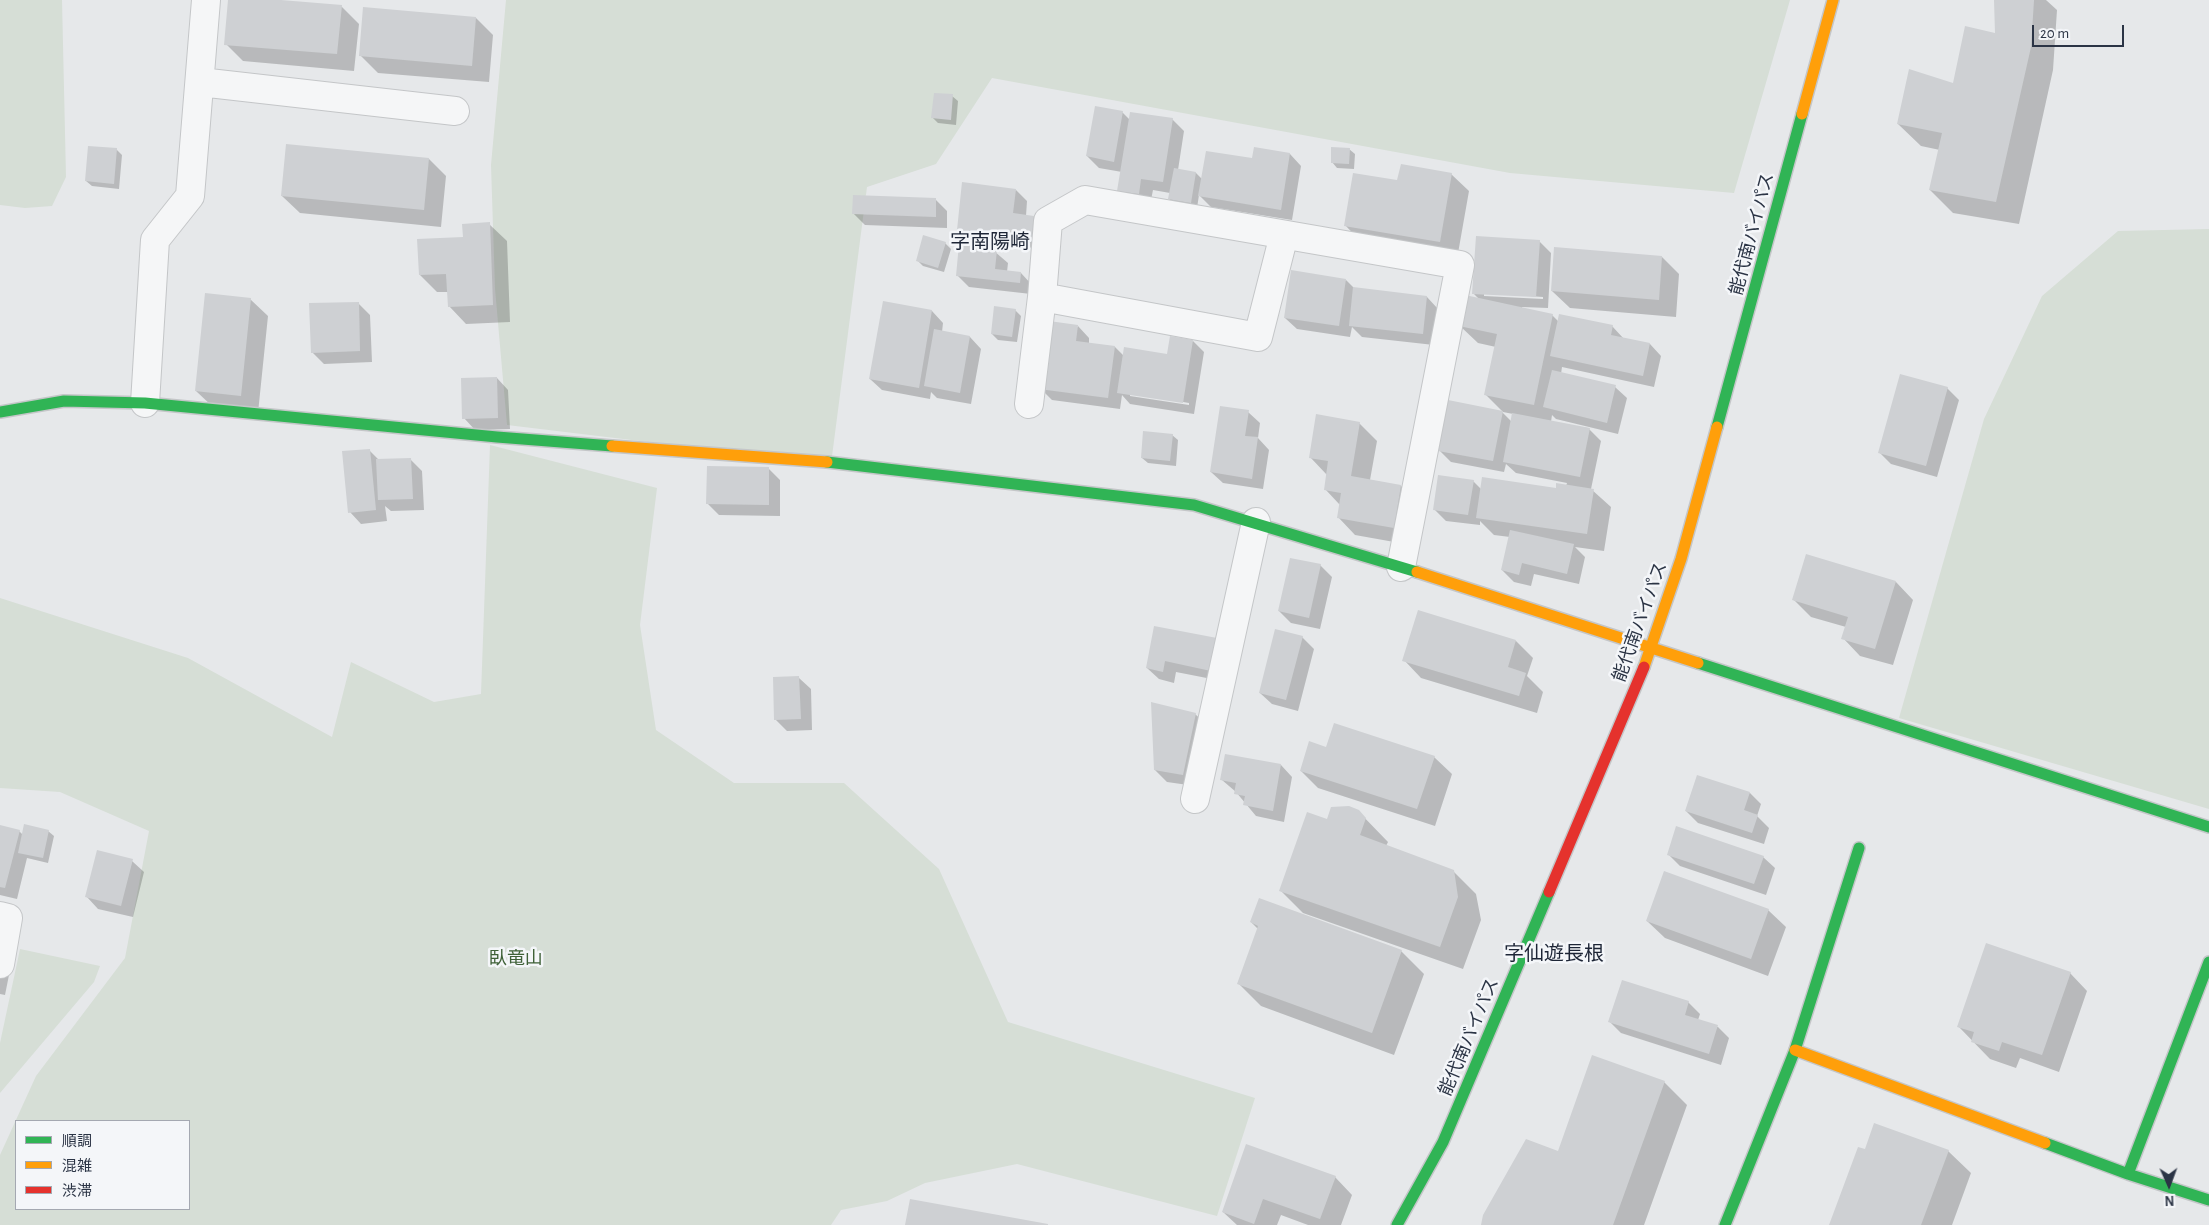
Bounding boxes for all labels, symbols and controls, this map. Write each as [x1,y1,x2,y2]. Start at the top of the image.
scale bar [2034,15,2126,47]
text: 20 m [2040,26,2069,41]
street label: 能代南バイパス [1725,170,1779,298]
district label: 字南陽崎 [950,230,1030,254]
street label: 能代南バイパス [1608,559,1672,685]
district label: 字仙遊長根 [1504,942,1604,966]
park label: 臥竜山 [489,948,543,970]
street label: 能代南バイパス [1434,975,1504,1099]
legend [15,1120,190,1210]
text: 順調 [62,1134,92,1149]
text: 混雑 [62,1159,92,1174]
north arrow [2144,1160,2194,1210]
text: 渋滞 [62,1184,92,1199]
text: N [2164,1193,2175,1207]

